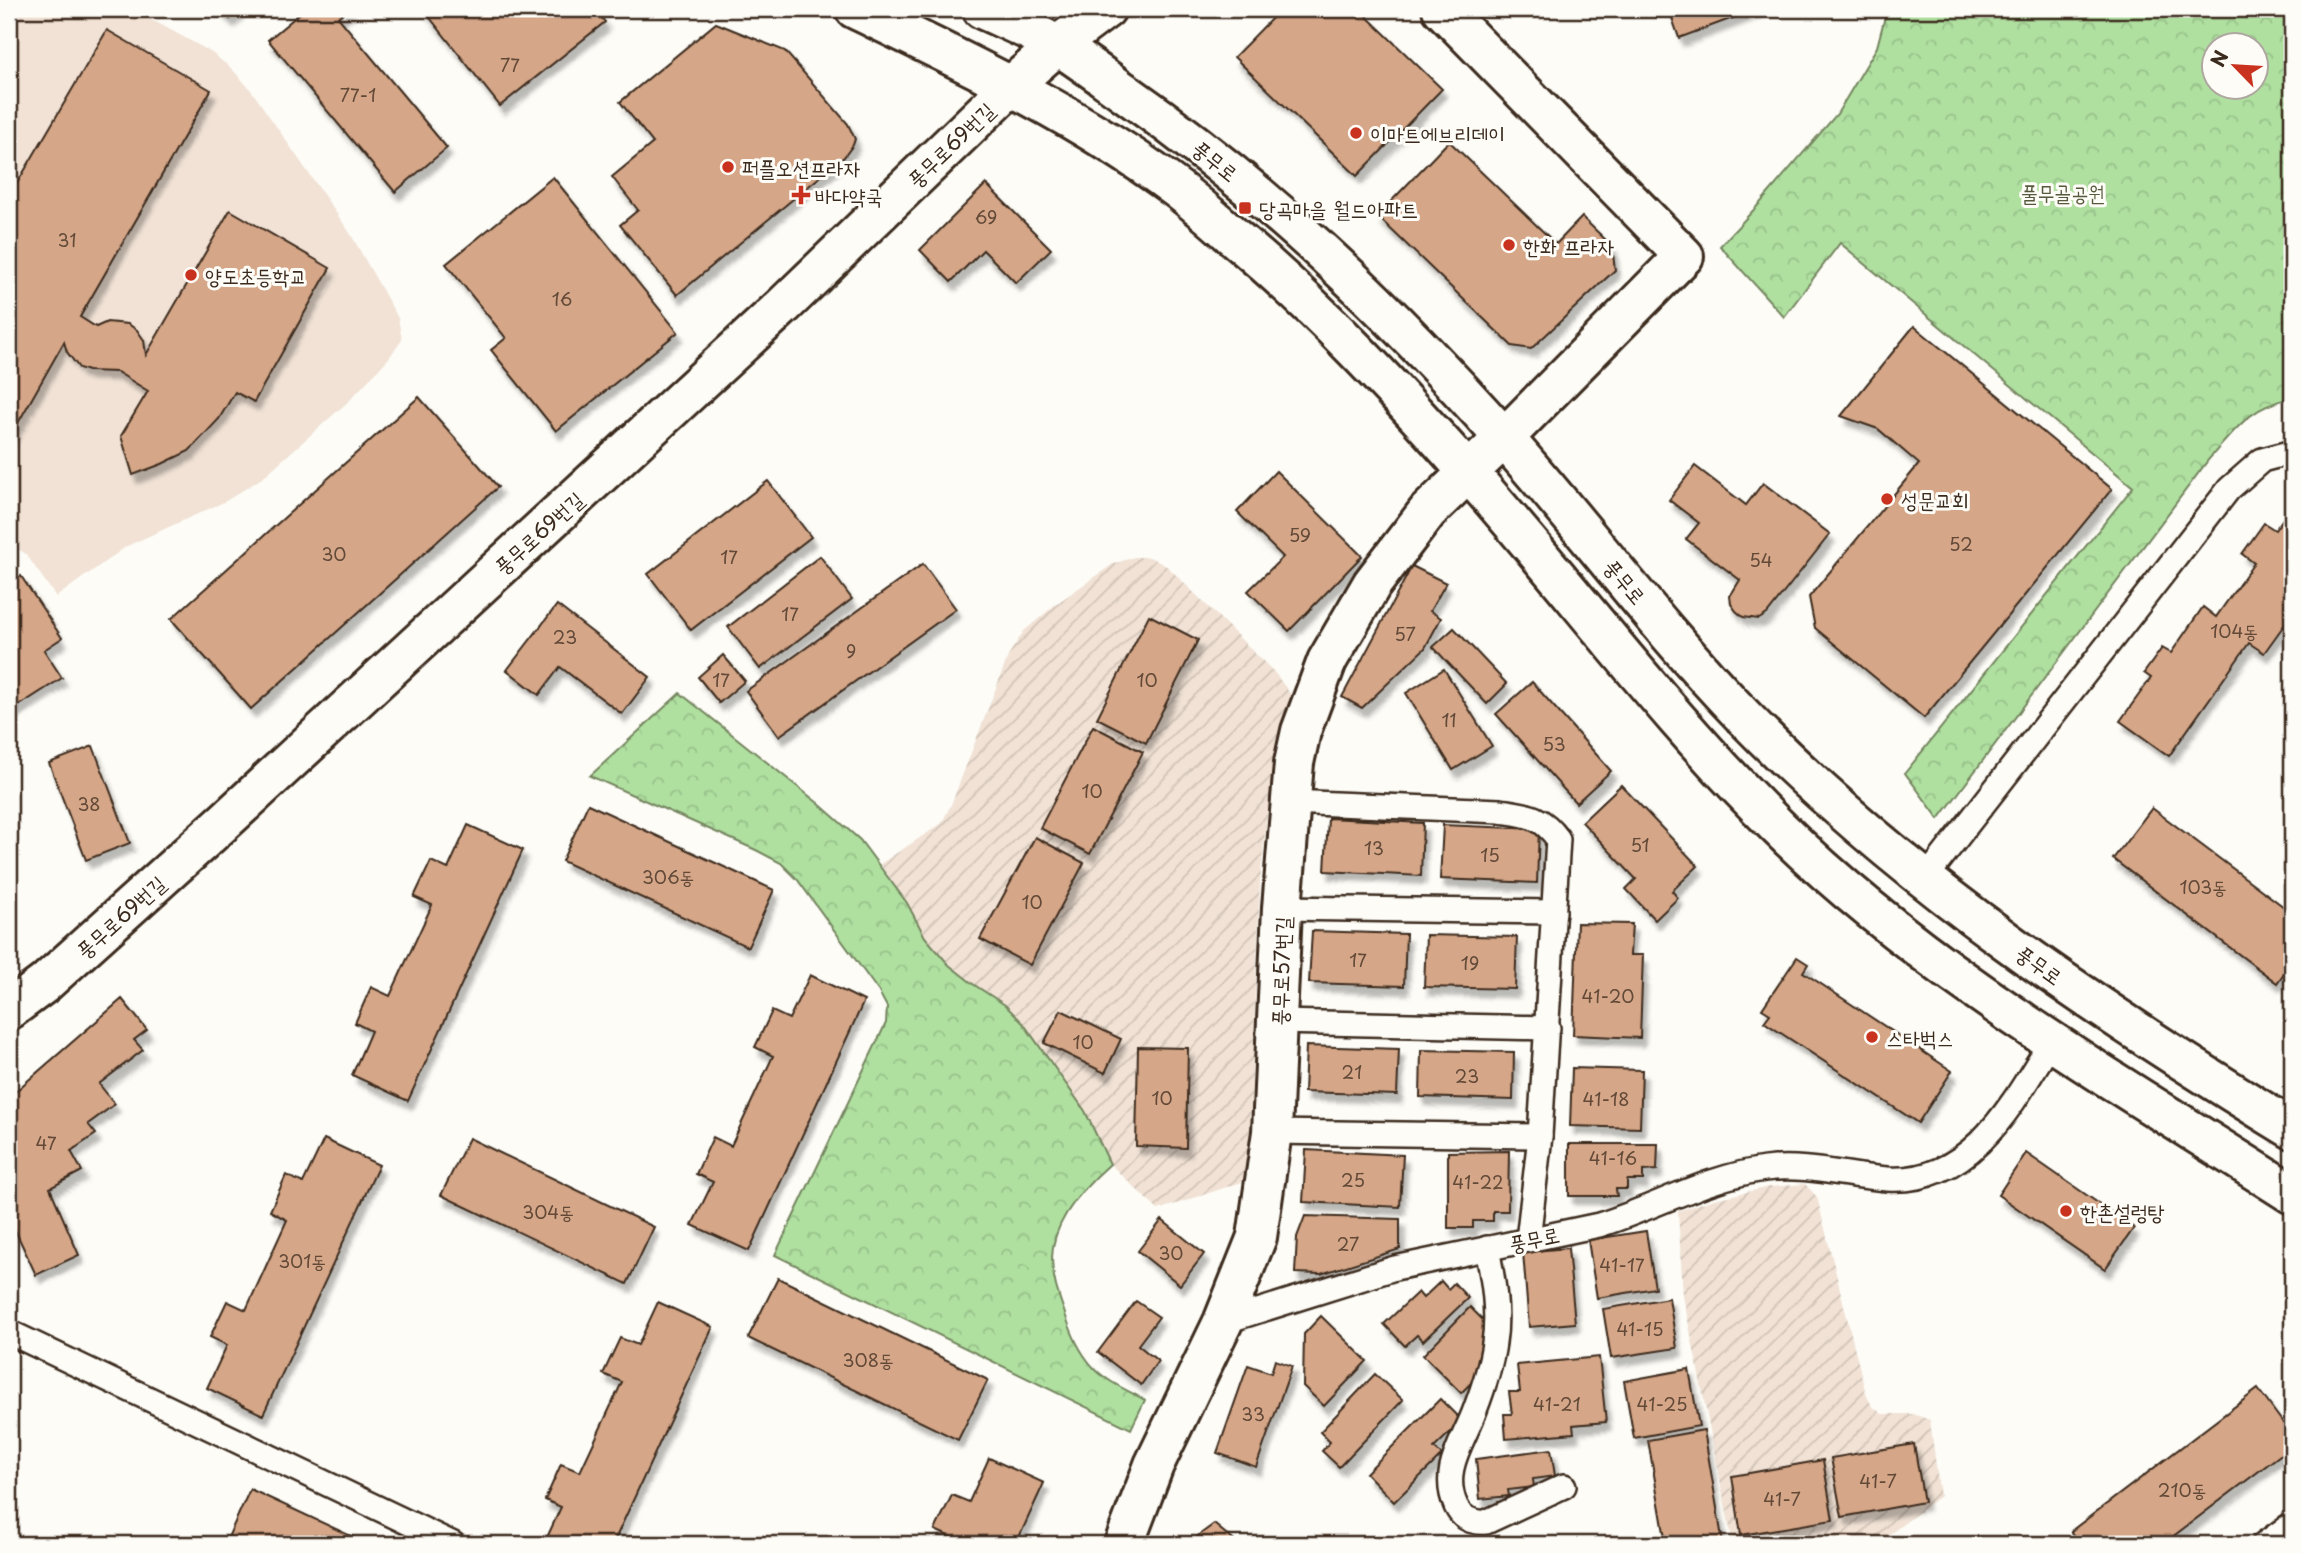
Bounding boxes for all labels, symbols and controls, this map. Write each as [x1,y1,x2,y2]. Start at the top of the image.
north arrow [2200,32,2270,102]
text: N [2203,46,2235,71]
house number: 77 [500,51,520,78]
house number: 77-1 [340,81,376,108]
street label: 풍무로69번길 [899,94,1001,194]
place label: 이마트에브리데이 [1370,117,1505,149]
marker: 이마트에브리데이 [1348,125,1364,141]
street label: 풍무로 [1186,132,1246,188]
place label: 퍼플오션프라자 [742,151,860,183]
marker: 퍼플오션프라자 [720,159,736,175]
park label: 풀무골공원 [2021,176,2105,208]
place label: 바다약국 [815,179,883,211]
marker: 바다약국 [793,187,809,203]
place label: 당곡마을 월드아파트 [1259,192,1418,224]
marker: 당곡마을 월드아파트 [1237,200,1253,216]
house number: 69 [975,203,997,230]
house number: 31 [58,226,76,253]
place label: 한화 프라자 [1523,229,1614,261]
marker: 한화 프라자 [1501,237,1517,253]
place label: 양도초등학교 [205,259,306,291]
marker: 양도초등학교 [183,267,199,283]
house number: 16 [552,285,572,312]
street label: 풍무로69번길 [486,483,590,581]
place label: 성문교회 [1901,483,1969,515]
marker: 성문교회 [1879,491,1895,507]
house number: 59 [1289,521,1311,548]
house number: 52 [1949,530,1973,557]
house number: 30 [321,540,347,567]
house number: 17 [720,543,738,570]
house number: 54 [1749,546,1773,573]
street label: 풍무로 [1597,551,1655,611]
house number: 17 [781,600,799,627]
house number: 104동 [2210,617,2258,644]
house number: 57 [1394,620,1416,647]
house number: 23 [553,623,577,650]
house number: 9 [846,637,856,664]
house number: 17 [712,666,730,693]
house number: 10 [1136,666,1158,693]
house number: 11 [1441,706,1457,733]
house number: 53 [1542,730,1566,757]
house number: 10 [1081,777,1103,804]
house number: 38 [77,790,101,817]
house number: 51 [1630,831,1650,858]
house number: 13 [1364,834,1384,861]
house number: 15 [1480,841,1500,868]
house number: 306동 [642,863,694,890]
street label: 풍무로69번길 [68,867,172,965]
house number: 103동 [2179,873,2227,900]
house number: 10 [1021,888,1043,915]
street label: 풍무로57번길 [1262,916,1298,1026]
street label: 풍무로 [2010,936,2070,992]
house number: 17 [1349,946,1367,973]
house number: 19 [1461,949,1479,976]
house number: 41-20 [1582,982,1634,1009]
place label: 스타벅스 [1886,1021,1954,1053]
house number: 10 [1072,1028,1094,1055]
marker: 스타벅스 [1864,1029,1880,1045]
house number: 21 [1342,1058,1362,1085]
house number: 23 [1455,1062,1479,1089]
house number: 10 [1151,1084,1173,1111]
house number: 41-18 [1583,1085,1629,1112]
house number: 47 [35,1129,57,1156]
house number: 41-16 [1589,1144,1637,1171]
house number: 25 [1341,1166,1365,1193]
house number: 41-22 [1452,1168,1504,1195]
place label: 한촌설렁탕 [2080,1195,2165,1227]
house number: 304동 [522,1198,574,1225]
marker: 한촌설렁탕 [2058,1203,2074,1219]
street label: 풍무로 [1506,1217,1562,1259]
house number: 27 [1337,1230,1359,1257]
house number: 30 [1158,1239,1184,1266]
house number: 301동 [278,1247,326,1274]
house number: 41-17 [1599,1251,1645,1278]
house number: 41-15 [1616,1315,1664,1342]
house number: 308동 [843,1346,893,1373]
house number: 41-21 [1533,1390,1581,1417]
house number: 41-25 [1637,1390,1687,1417]
house number: 33 [1241,1400,1265,1427]
house number: 41-7 [1859,1467,1897,1494]
house number: 210동 [2158,1476,2206,1503]
house number: 41-7 [1763,1485,1801,1512]

